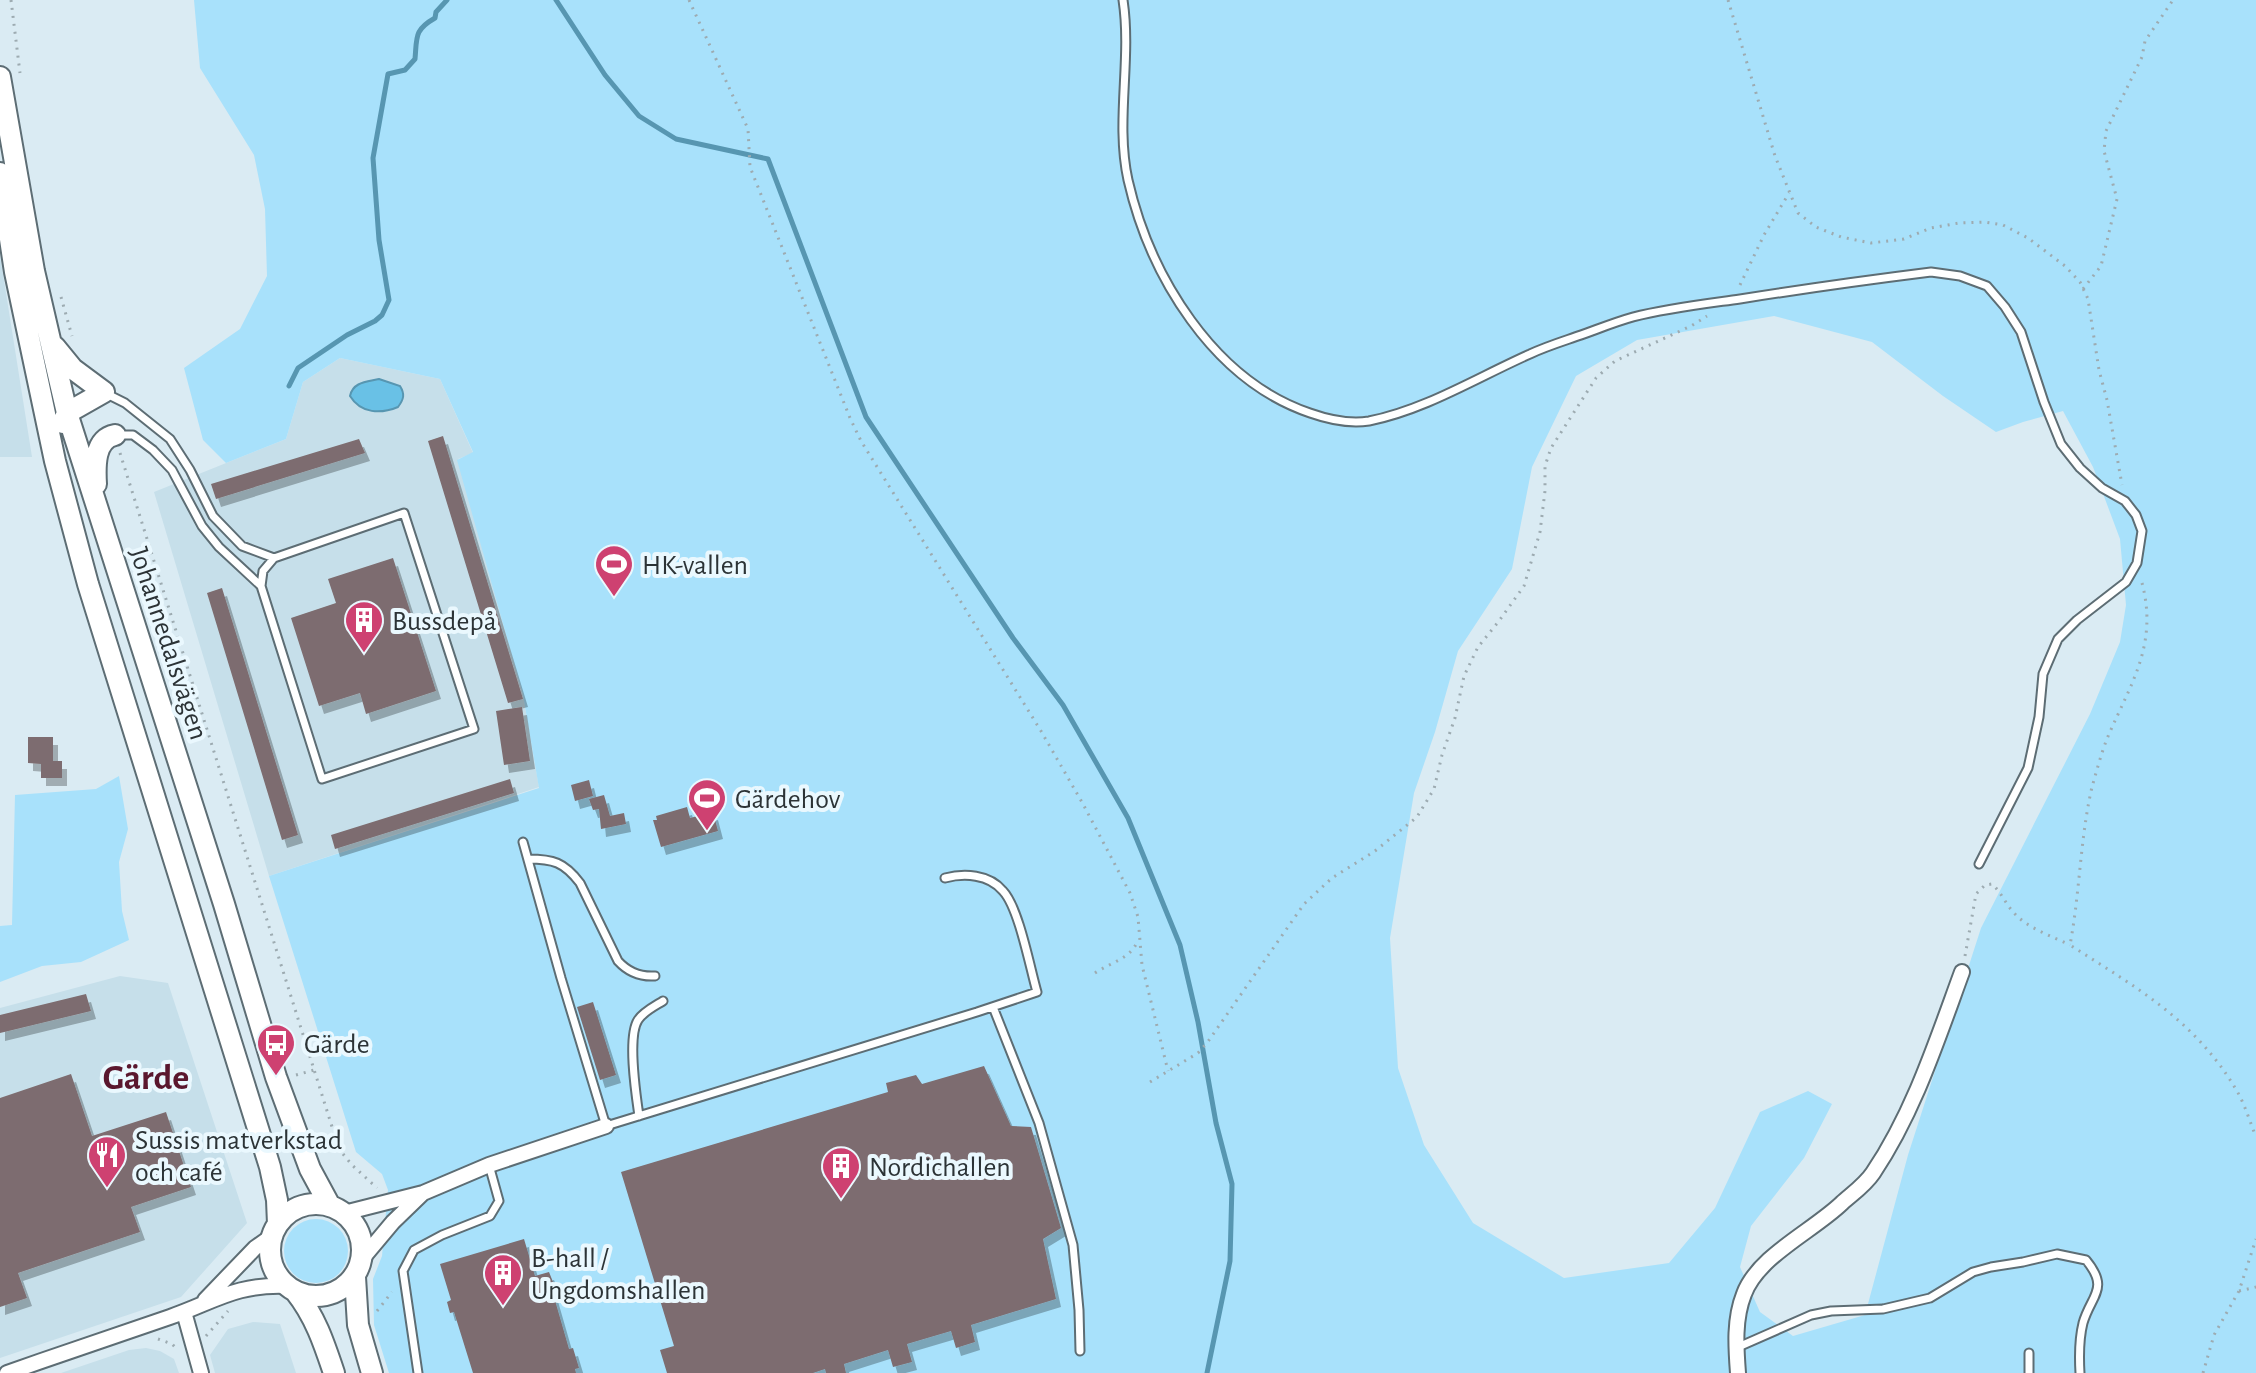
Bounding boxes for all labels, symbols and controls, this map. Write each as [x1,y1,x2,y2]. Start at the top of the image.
sports icon: HK-vallen [593,543,635,598]
street label: Johannedalsvägen [124,544,212,743]
place label: HK-vallen [642,552,748,580]
building icon: Bussdepå [343,599,385,654]
place label: Bussdepå [392,608,497,636]
sports icon: Gärdehov [686,777,728,832]
place label: Gärdehov [735,786,841,814]
bus stop icon: Gärde [255,1022,297,1077]
place label: Gärde [304,1031,370,1059]
district label: Gärde [103,1060,189,1096]
place label: Sussis matverkstad och café [135,1127,342,1187]
restaurant icon: Sussis matverkstad och café [86,1134,128,1189]
building icon: Nordichallen [820,1145,862,1200]
place label: Nordichallen [869,1154,1011,1182]
place label: B-hall / Ungdomshallen [531,1245,705,1305]
building icon: B-hall / Ungdomshallen [482,1252,524,1307]

